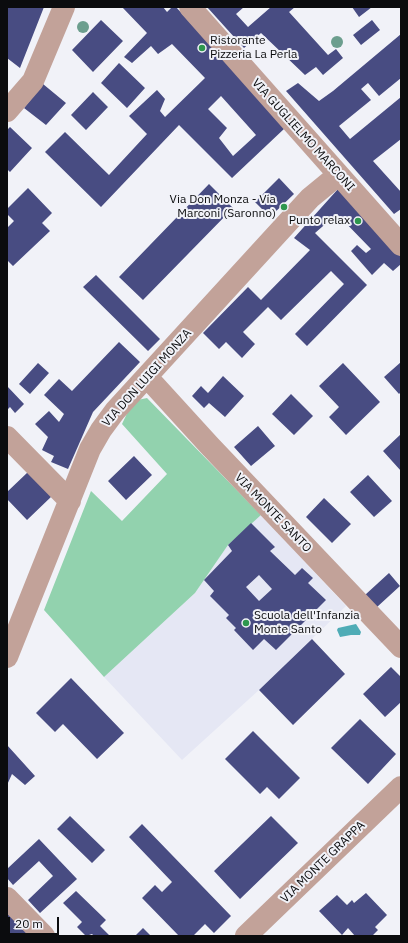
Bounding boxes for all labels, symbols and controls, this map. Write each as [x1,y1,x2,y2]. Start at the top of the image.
place label: Ristorante Pizzeria La Perla [210,34,297,62]
marker: Ristorante Pizzeria La Perla [197,43,207,53]
street label: VIA GUGLIELMO MARCONI [249,76,357,194]
place label: Via Don Monza - Via Marconi (Saronno) [170,193,276,221]
marker: Via Don Monza - Via Marconi (Saronno) [279,202,289,212]
place label: Punto relax [289,214,350,228]
marker: Punto relax [353,216,363,226]
street label: VIA DON LUIGI MONZA [99,326,195,430]
street label: VIA MONTE SANTO [232,470,314,556]
place label: Scuola dell'Infanzia Monte Santo [254,609,360,637]
marker: Scuola dell'Infanzia Monte Santo [241,618,251,628]
street label: VIA MONTE GRAPPA [278,818,368,906]
scale bar [10,909,61,935]
text: 20 m [15,916,43,931]

